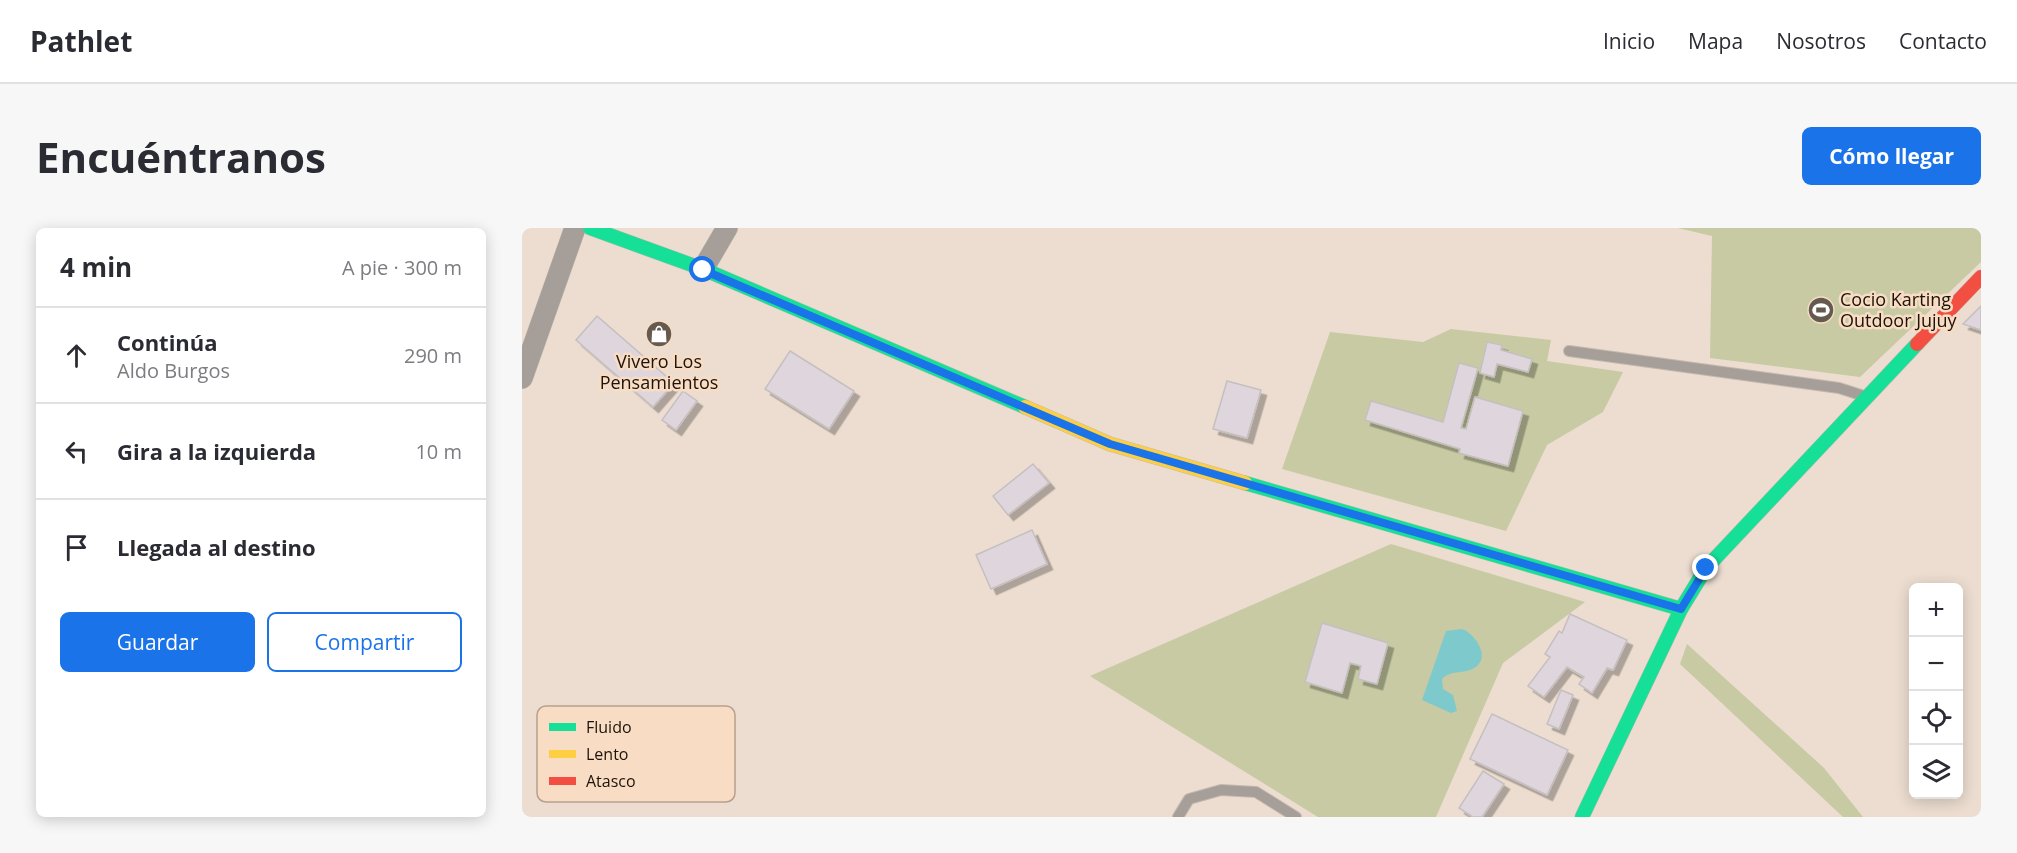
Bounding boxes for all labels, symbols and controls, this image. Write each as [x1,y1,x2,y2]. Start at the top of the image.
text: Pathlet [30,22,132,60]
text: Inicio [1603,27,1655,55]
text: Mapa [1688,27,1743,55]
text: Nosotros [1776,27,1866,55]
text: Contacto [1899,27,1987,55]
button: Cómo llegar [1802,127,1981,185]
text: Encuéntranos [36,128,326,185]
text: 4 min [60,249,132,285]
text: A pie · 300 m [342,254,462,281]
route start [689,256,715,282]
place label: Cocio Karting Outdoor Jujuy [1840,287,1958,332]
sports icon: Cocio Karting Outdoor Jujuy [1806,295,1836,325]
shop icon: Vivero Los Pensamientos [644,319,674,349]
text: Continúa [117,327,218,357]
icon: ahead [60,339,93,372]
text: 290 m [404,342,462,369]
place label: Vivero Los Pensamientos [600,349,718,394]
text: Aldo Burgos [117,357,230,384]
icon: left [60,435,93,468]
text: Gira a la izquierda [117,436,316,466]
text: 10 m [415,438,462,465]
icon: arrive [60,531,93,564]
text: Llegada al destino [117,532,316,562]
route end [1692,554,1718,580]
map controls [1909,583,1963,799]
button: + [1909,583,1963,637]
button: Guardar [60,612,255,672]
button: Compartir [267,612,462,672]
button: − [1909,637,1963,691]
button: locate [1909,691,1963,745]
legend [537,706,735,802]
text: Fluido [586,716,632,738]
text: Lento [586,743,628,765]
button: layers [1909,745,1963,799]
text: Atasco [586,770,636,792]

